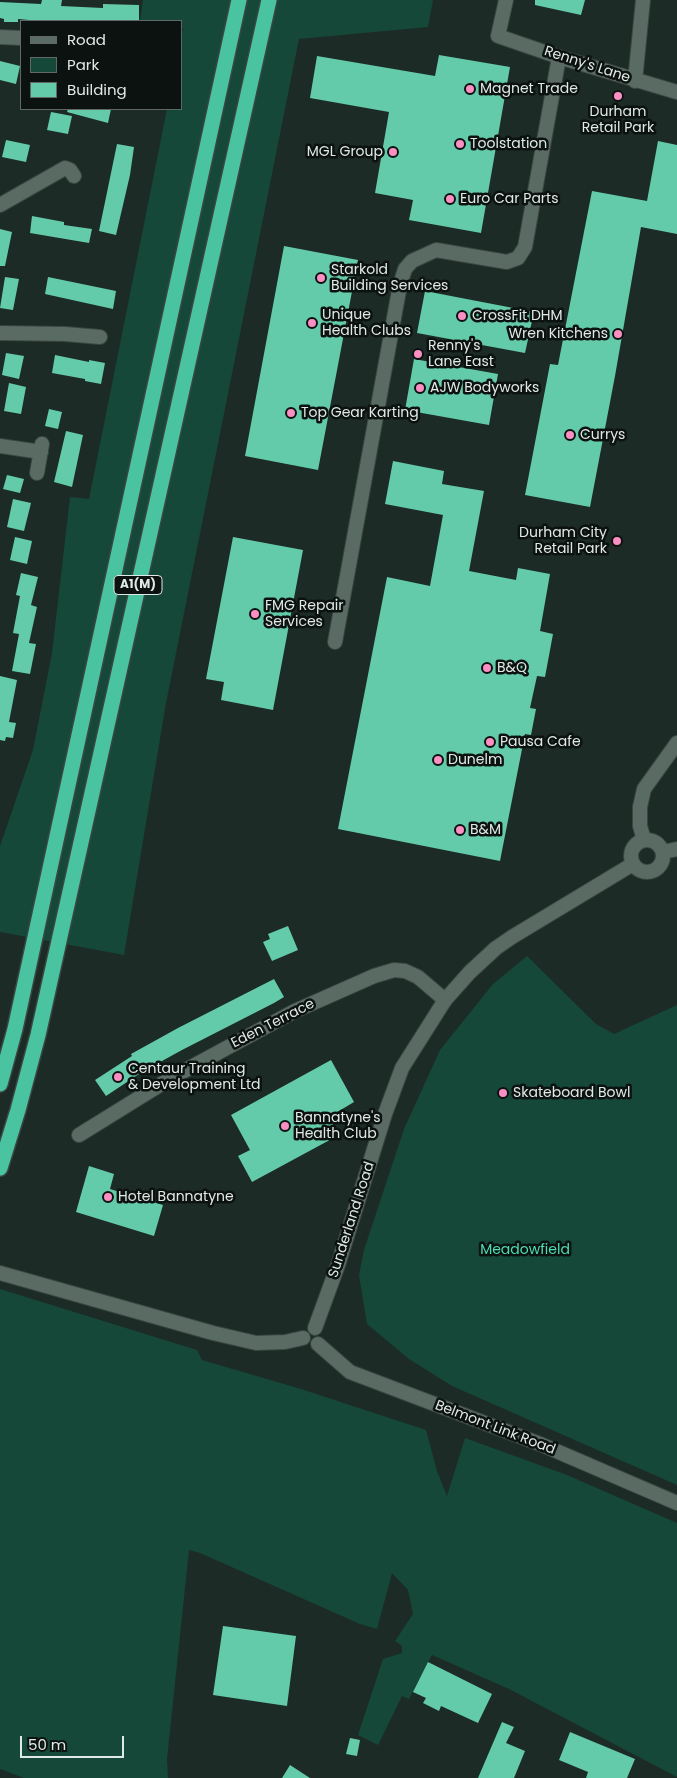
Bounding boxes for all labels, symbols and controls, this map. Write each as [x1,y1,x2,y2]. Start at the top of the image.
legend [20,20,182,110]
text: Road [67,29,106,50]
street label: Renny's Lane [542,43,632,87]
text: Park [67,54,99,75]
text: Building [67,79,127,100]
place label: Magnet Trade [480,81,578,97]
marker: Magnet Trade [464,83,476,95]
marker: Durham Retail Park [612,90,624,102]
place label: Durham Retail Park [582,104,654,136]
place label: Toolstation [470,136,547,152]
marker: Toolstation [454,138,466,150]
place label: MGL Group [307,144,383,160]
marker: MGL Group [387,146,399,158]
place label: Euro Car Parts [460,191,558,207]
marker: Euro Car Parts [444,193,456,205]
place label: Starkold Building Services [331,262,448,294]
marker: Starkold Building Services [315,272,327,284]
place label: Unique Health Clubs [322,307,411,340]
place label: CrossFit DHM [472,308,563,324]
marker: CrossFit DHM [456,310,468,322]
marker: Unique Health Clubs [306,317,318,329]
place label: Wren Kitchens [508,326,608,342]
marker: Wren Kitchens [612,328,624,340]
place label: Renny's Lane East [428,338,494,371]
marker: Renny's Lane East [412,348,424,360]
place label: AJW Bodyworks [430,380,539,396]
marker: AJW Bodyworks [414,382,426,394]
place label: Top Gear Karting [301,405,419,421]
marker: Top Gear Karting [285,407,297,419]
place label: Currys [580,427,625,443]
marker: Currys [564,429,576,441]
place label: Durham City Retail Park [519,525,607,558]
marker: Durham City Retail Park [611,535,623,547]
road number: A1(M) [114,576,162,594]
place label: FMG Repair Services [265,598,344,630]
marker: FMG Repair Services [249,608,261,620]
place label: B&Q [497,660,527,676]
marker: B&Q [481,662,493,674]
place label: Pausa Cafe [500,734,581,750]
marker: Pausa Cafe [484,736,496,748]
place label: Dunelm [448,752,502,768]
marker: Dunelm [432,754,444,766]
place label: B&M [470,822,501,838]
marker: B&M [454,824,466,836]
street label: Eden Terrace [228,996,318,1052]
place label: Centaur Training & Development Ltd [128,1061,261,1094]
marker: Centaur Training & Development Ltd [112,1071,124,1083]
place label: Skateboard Bowl [513,1085,630,1101]
marker: Skateboard Bowl [497,1087,509,1099]
place label: Bannatyne's Health Club [295,1110,381,1142]
marker: Bannatyne's Health Club [279,1120,291,1132]
street label: Sunderland Road [325,1160,379,1280]
place label: Hotel Bannatyne [118,1189,234,1205]
marker: Hotel Bannatyne [102,1191,114,1203]
park label: Meadowfield [480,1242,570,1258]
street label: Belmont Link Road [432,1397,558,1459]
scale bar [22,1726,126,1758]
text: 50 m [28,1734,66,1755]

